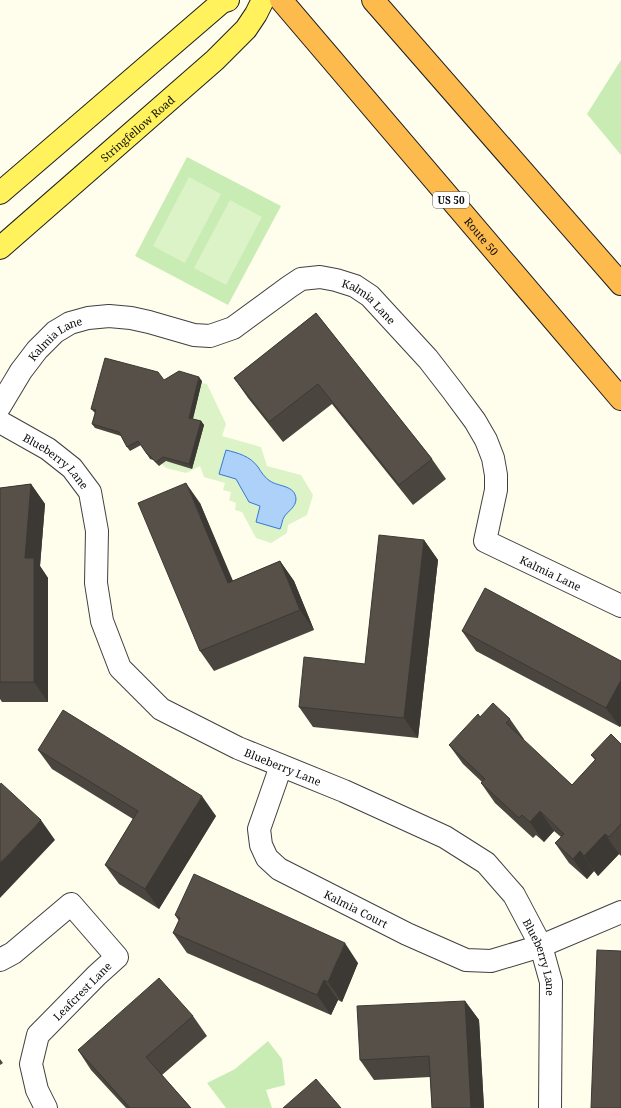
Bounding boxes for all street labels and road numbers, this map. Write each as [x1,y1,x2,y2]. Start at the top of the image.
street label: Stringfellow Road [97,92,177,165]
road number: US 50 [433,192,469,208]
street label: Route 50 [462,214,503,258]
street label: Kalmia Lane [340,275,400,327]
street label: Kalmia Lane [24,313,84,364]
street label: Blueberry Lane [21,429,93,492]
street label: Kalmia Lane [518,551,584,594]
street label: Blueberry Lane [242,744,324,789]
street label: Kalmia Court [322,886,391,931]
street label: Blueberry Lane [520,916,558,996]
street label: Leafcrest Lane [49,958,115,1024]

